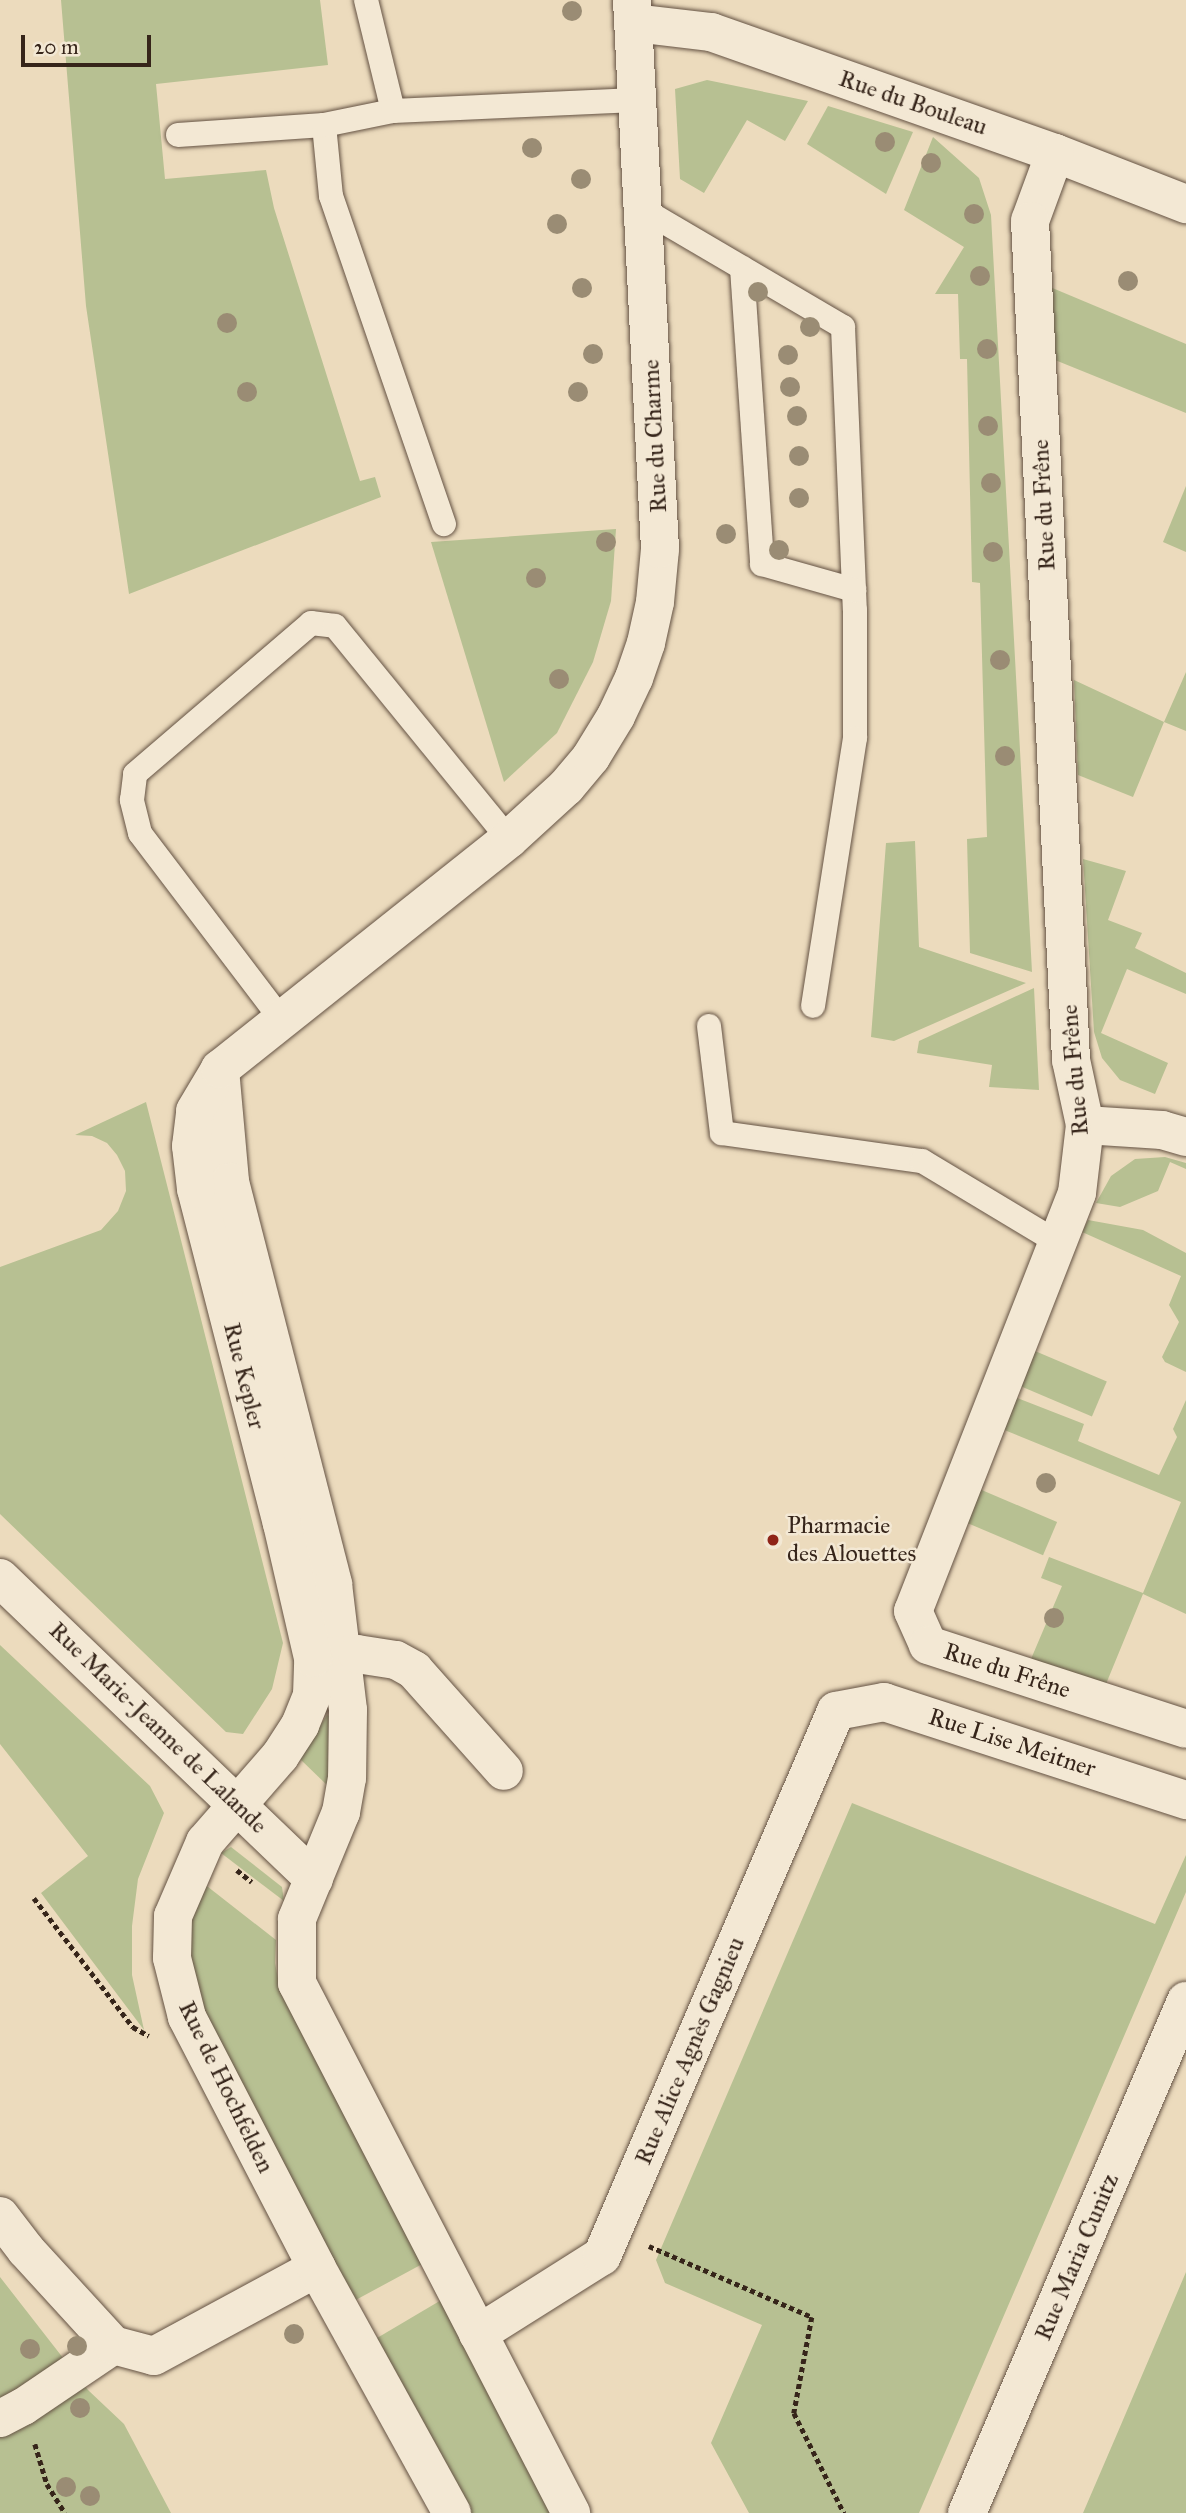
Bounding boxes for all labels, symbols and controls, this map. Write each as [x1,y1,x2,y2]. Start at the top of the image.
scale bar [24,21,154,65]
text: 20 m [34,34,79,60]
street label: Rue du Bouleau [835,64,991,142]
street label: Rue du Charme [637,359,673,513]
street label: Rue du Frêne [1026,439,1062,571]
street label: Rue du Frêne [1055,1003,1095,1137]
street label: Rue Kepler [217,1320,271,1432]
place label: Pharmacie des Alouettes [787,1512,916,1568]
marker: Pharmacie des Alouettes [765,1532,781,1548]
street label: Rue Marie-Jeanne de Lalande [43,1616,273,1840]
street label: Rue du Frêne [940,1637,1074,1705]
street label: Rue Lise Meitner [925,1702,1099,1784]
street label: Rue Alice Agnès Gagnieu [629,1933,751,2169]
street label: Rue de Hochfelden [172,1996,280,2178]
street label: Rue Maria Cunitz [1029,2169,1125,2345]

